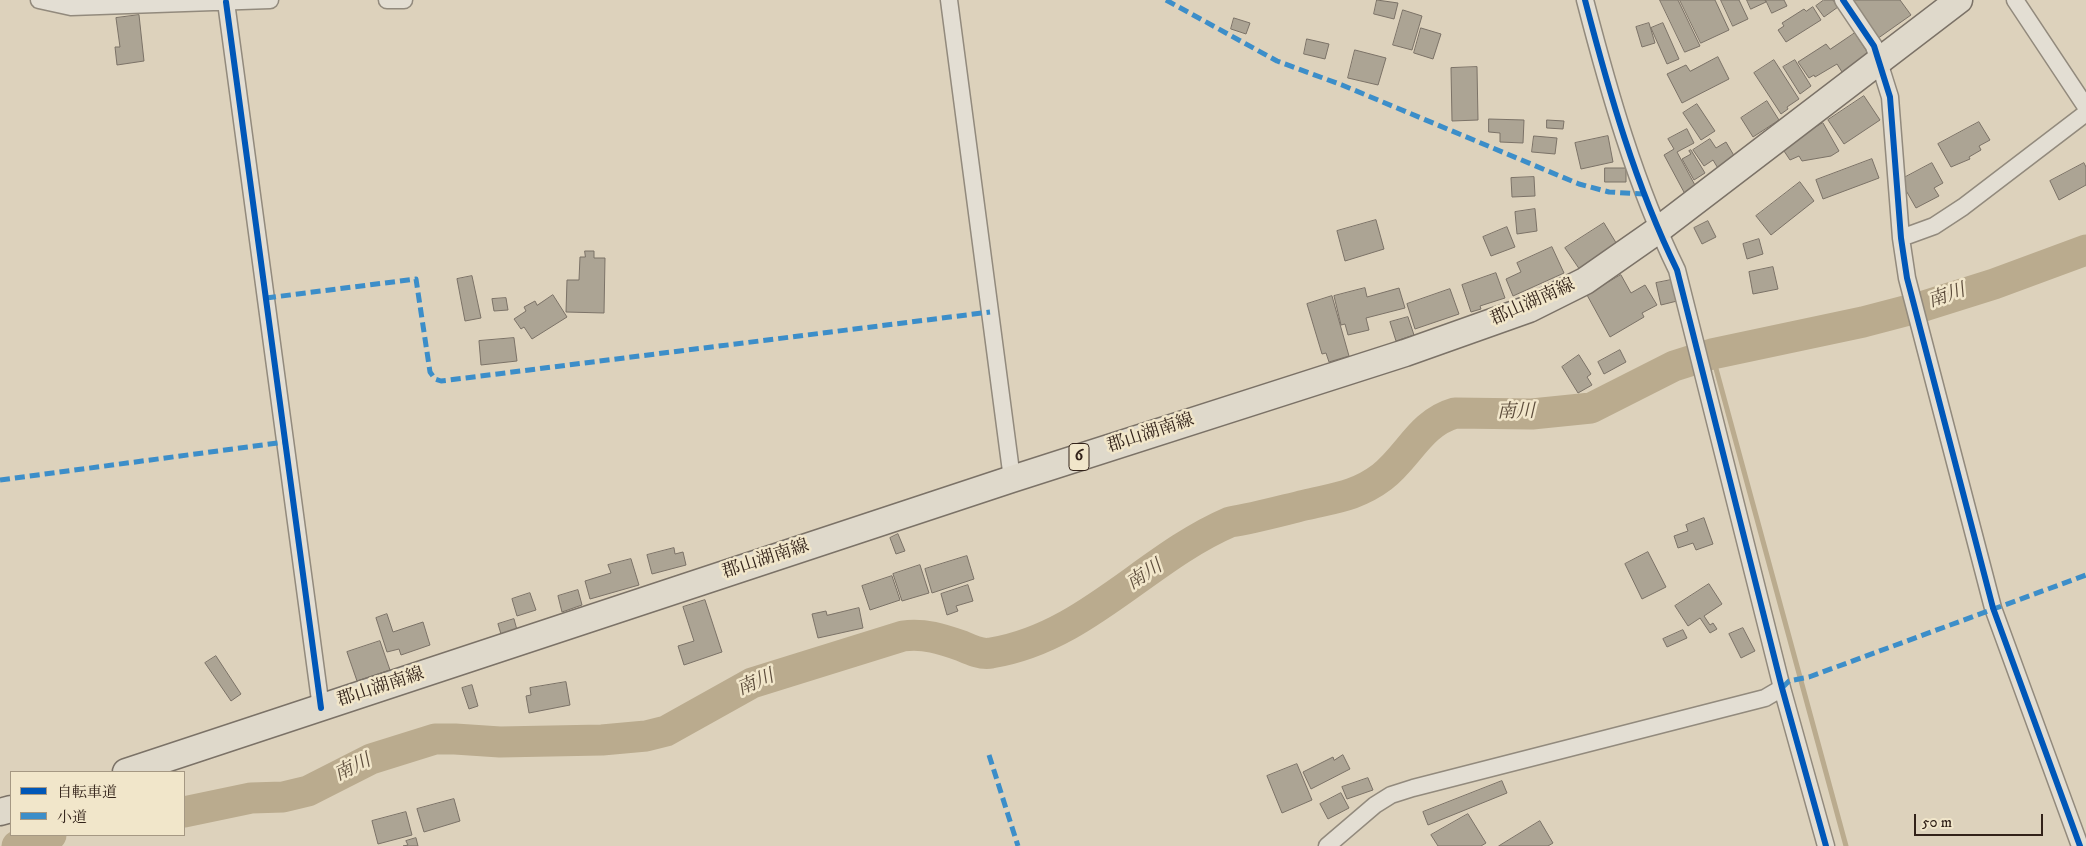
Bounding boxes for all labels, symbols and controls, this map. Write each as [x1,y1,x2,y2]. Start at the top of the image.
street label: 郡山湖南線 [1487,275,1579,331]
water label: 南川 [1925,280,1969,314]
water label: 南川 [1497,401,1535,425]
street label: 郡山湖南線 [1105,410,1197,458]
road number: 6 [1069,444,1089,471]
street label: 郡山湖南線 [720,536,812,584]
water label: 南川 [1123,556,1167,596]
street label: 郡山湖南線 [335,664,427,712]
water label: 南川 [734,666,778,702]
water label: 南川 [331,750,375,788]
legend [10,771,185,836]
text: 自転車道 [57,783,117,802]
scale bar [1916,804,2045,836]
text: 小道 [57,808,87,827]
text: 50 m [1922,813,1952,832]

